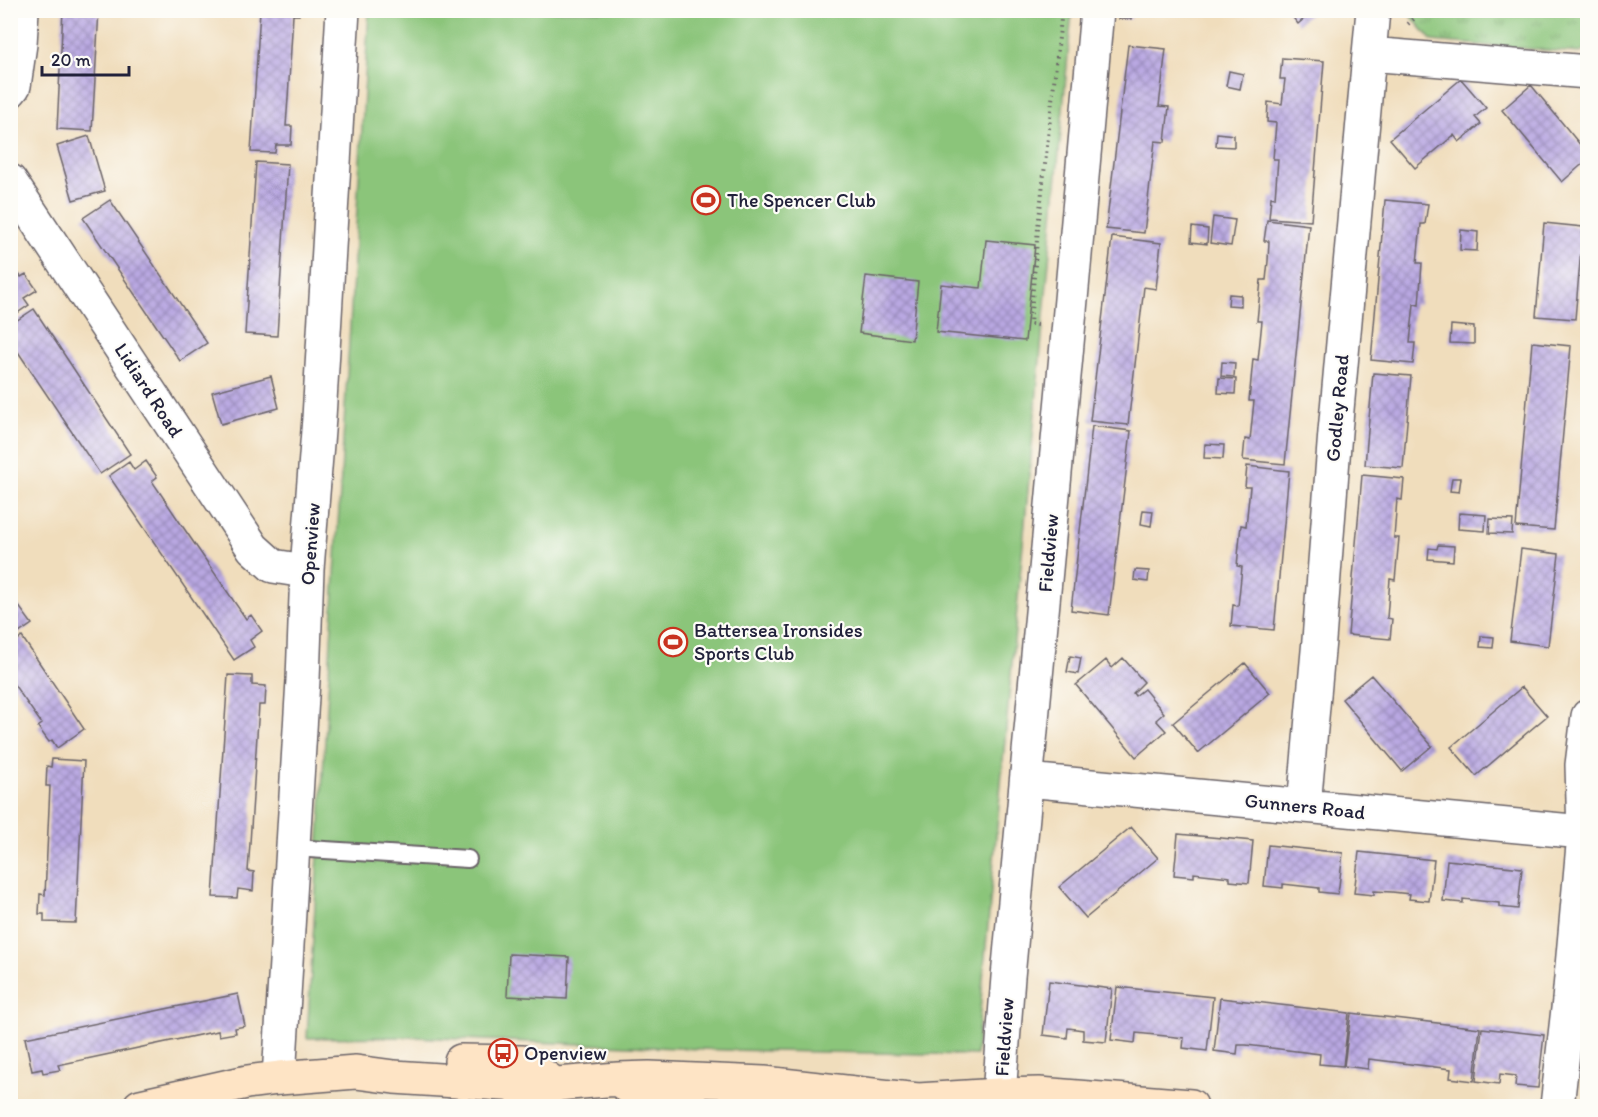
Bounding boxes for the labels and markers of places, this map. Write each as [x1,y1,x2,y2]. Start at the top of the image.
sports icon: The Spencer Club [690,184,722,216]
place label: The Spencer Club [727,188,876,212]
place label: Battersea Ironsides Sports Club [694,618,863,665]
sports icon: Battersea Ironsides Sports Club [657,626,689,658]
bus stop icon: Openview [487,1037,519,1069]
place label: Openview [524,1041,607,1065]

